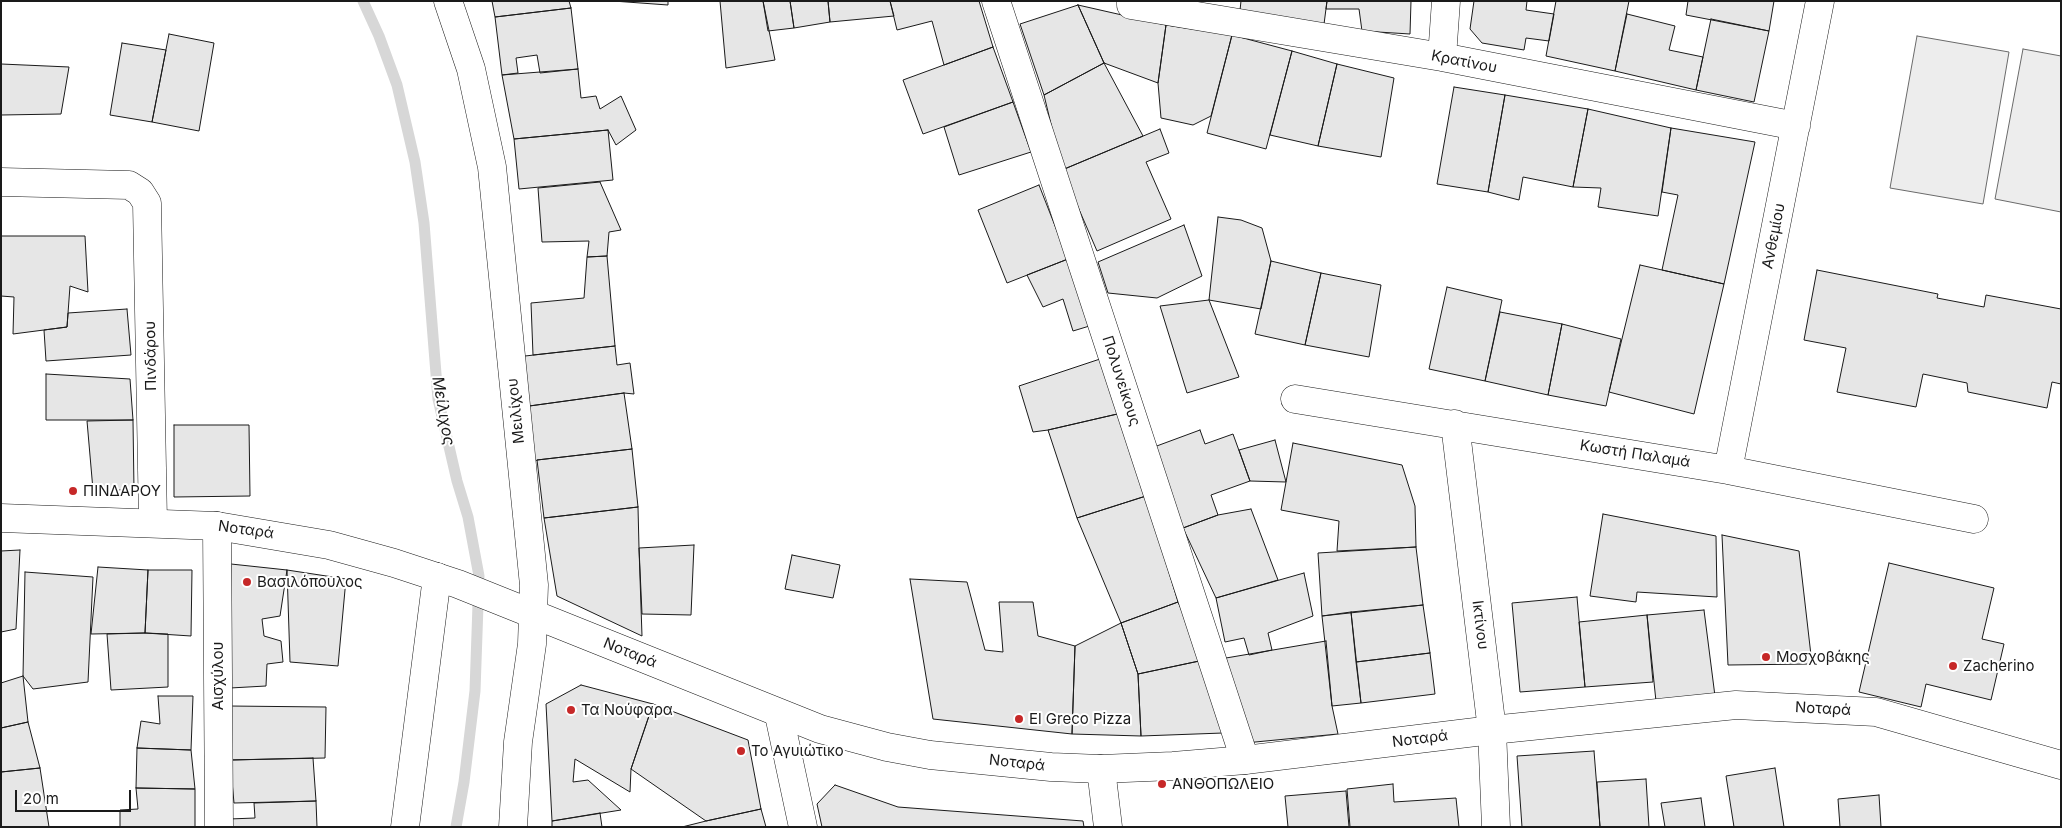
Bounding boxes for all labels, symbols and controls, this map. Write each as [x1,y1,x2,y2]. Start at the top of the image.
street label: Κρατίνου [1430,47,1498,77]
street label: Ανθεμίου [1759,202,1789,270]
street label: Πινδάρου [141,321,161,391]
street label: Πολυνείκους [1098,334,1144,428]
water label: Μείλιχος [427,375,459,447]
street label: Μειλίχου [504,377,528,445]
street label: Κωστή Παλαμά [1579,436,1691,472]
place label: ΠΙΝΔΑΡΟΥ [83,482,161,500]
marker: ΠΙΝΔΑΡΟΥ [67,485,79,497]
street label: Νοταρά [217,517,275,543]
place label: Βασιλόπουλος [257,573,363,591]
marker: Βασιλόπουλος [241,576,253,588]
street label: Ικτίνου [1468,599,1492,651]
street label: Νοταρά [601,634,659,672]
street label: Αισχύλου [209,642,227,710]
place label: Μοσχοβάκης [1776,648,1870,666]
marker: Μοσχοβάκης [1760,651,1772,663]
place label: Zacherino [1963,657,2034,675]
marker: Zacherino [1947,660,1959,672]
street label: Νοταρά [1794,699,1852,719]
place label: Τα Νούφαρα [581,701,673,719]
marker: Τα Νούφαρα [565,704,577,716]
place label: El Greco Pizza [1029,710,1131,728]
marker: El Greco Pizza [1013,713,1025,725]
street label: Νοταρά [1391,727,1449,751]
place label: Το Αγυιώτικο [751,742,844,760]
marker: Το Αγυιώτικο [735,745,747,757]
street label: Νοταρά [988,751,1046,775]
place label: ΑΝΘΟΠΩΛΕΙΟ [1172,775,1274,793]
marker: ΑΝΘΟΠΩΛΕΙΟ [1156,778,1168,790]
scale bar [18,780,134,812]
text: 20 m [23,789,59,808]

